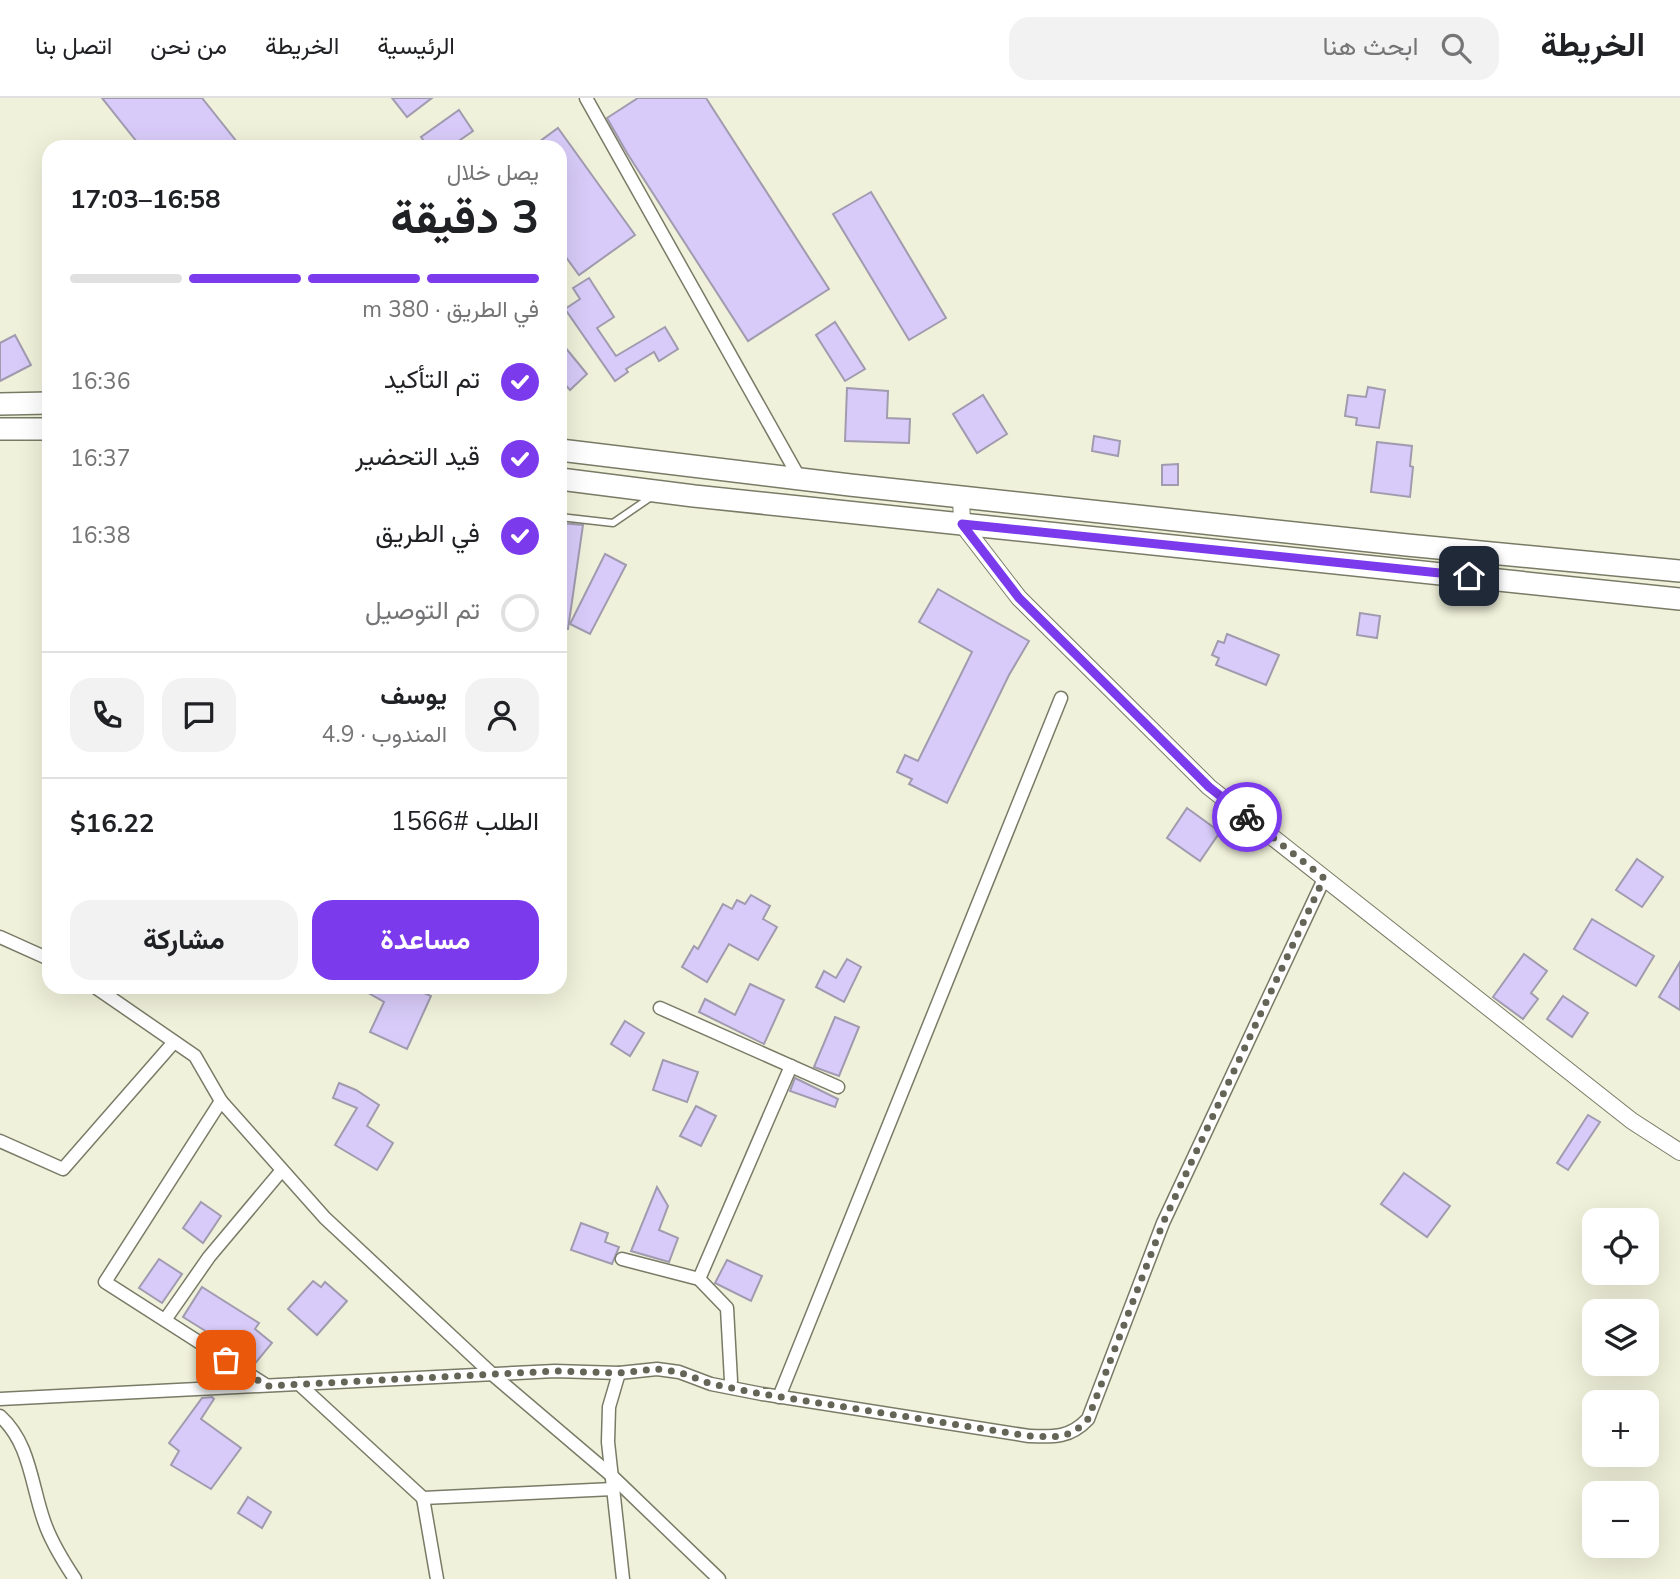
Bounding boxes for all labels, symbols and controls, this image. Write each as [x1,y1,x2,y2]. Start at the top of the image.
search box [1009,17,1499,80]
text: الخريطة [1541,23,1645,68]
text: ابحث هنا [1323,29,1419,64]
icon: search [1437,29,1475,67]
text: اتصل بنا [35,30,112,62]
text: من نحن [150,30,227,62]
text: الخريطة [265,30,339,62]
text: الرئيسية [377,30,455,62]
text: يصل خلال [447,157,539,188]
text: 16:58–17:03 [70,182,221,217]
text: 3 دقيقة [391,186,539,249]
text: في الطريق · 380 m [362,294,539,325]
text: تم التأكيد [384,362,480,397]
icon: check [501,363,539,401]
text: 16:36 [70,366,130,397]
text: قيد التحضير [355,439,480,474]
icon: check [501,440,539,478]
text: 16:37 [70,443,130,474]
text: في الطريق [375,516,480,551]
icon: check [501,517,539,555]
text: 16:38 [70,520,130,551]
pin [1439,546,1499,606]
icon: home [1450,557,1488,595]
text: تم التوصيل [365,593,480,628]
button: phone [70,678,144,752]
button: chat [162,678,236,752]
text: يوسف [380,678,447,713]
button: person [465,678,539,752]
text: المندوب · 4.9 [322,719,447,750]
courier [1212,782,1282,852]
icon: bike [1228,798,1266,836]
text: الطلب #1566 [391,804,539,839]
text: $16.22 [70,806,154,841]
button: مشاركة [70,900,298,980]
button: مساعدة [312,900,539,980]
map controls [1582,1208,1659,1558]
button: locate [1582,1208,1659,1285]
button: layers [1582,1299,1659,1376]
pin [196,1330,256,1390]
icon: bag [207,1341,245,1379]
button: + [1582,1390,1659,1467]
button: − [1582,1481,1659,1558]

